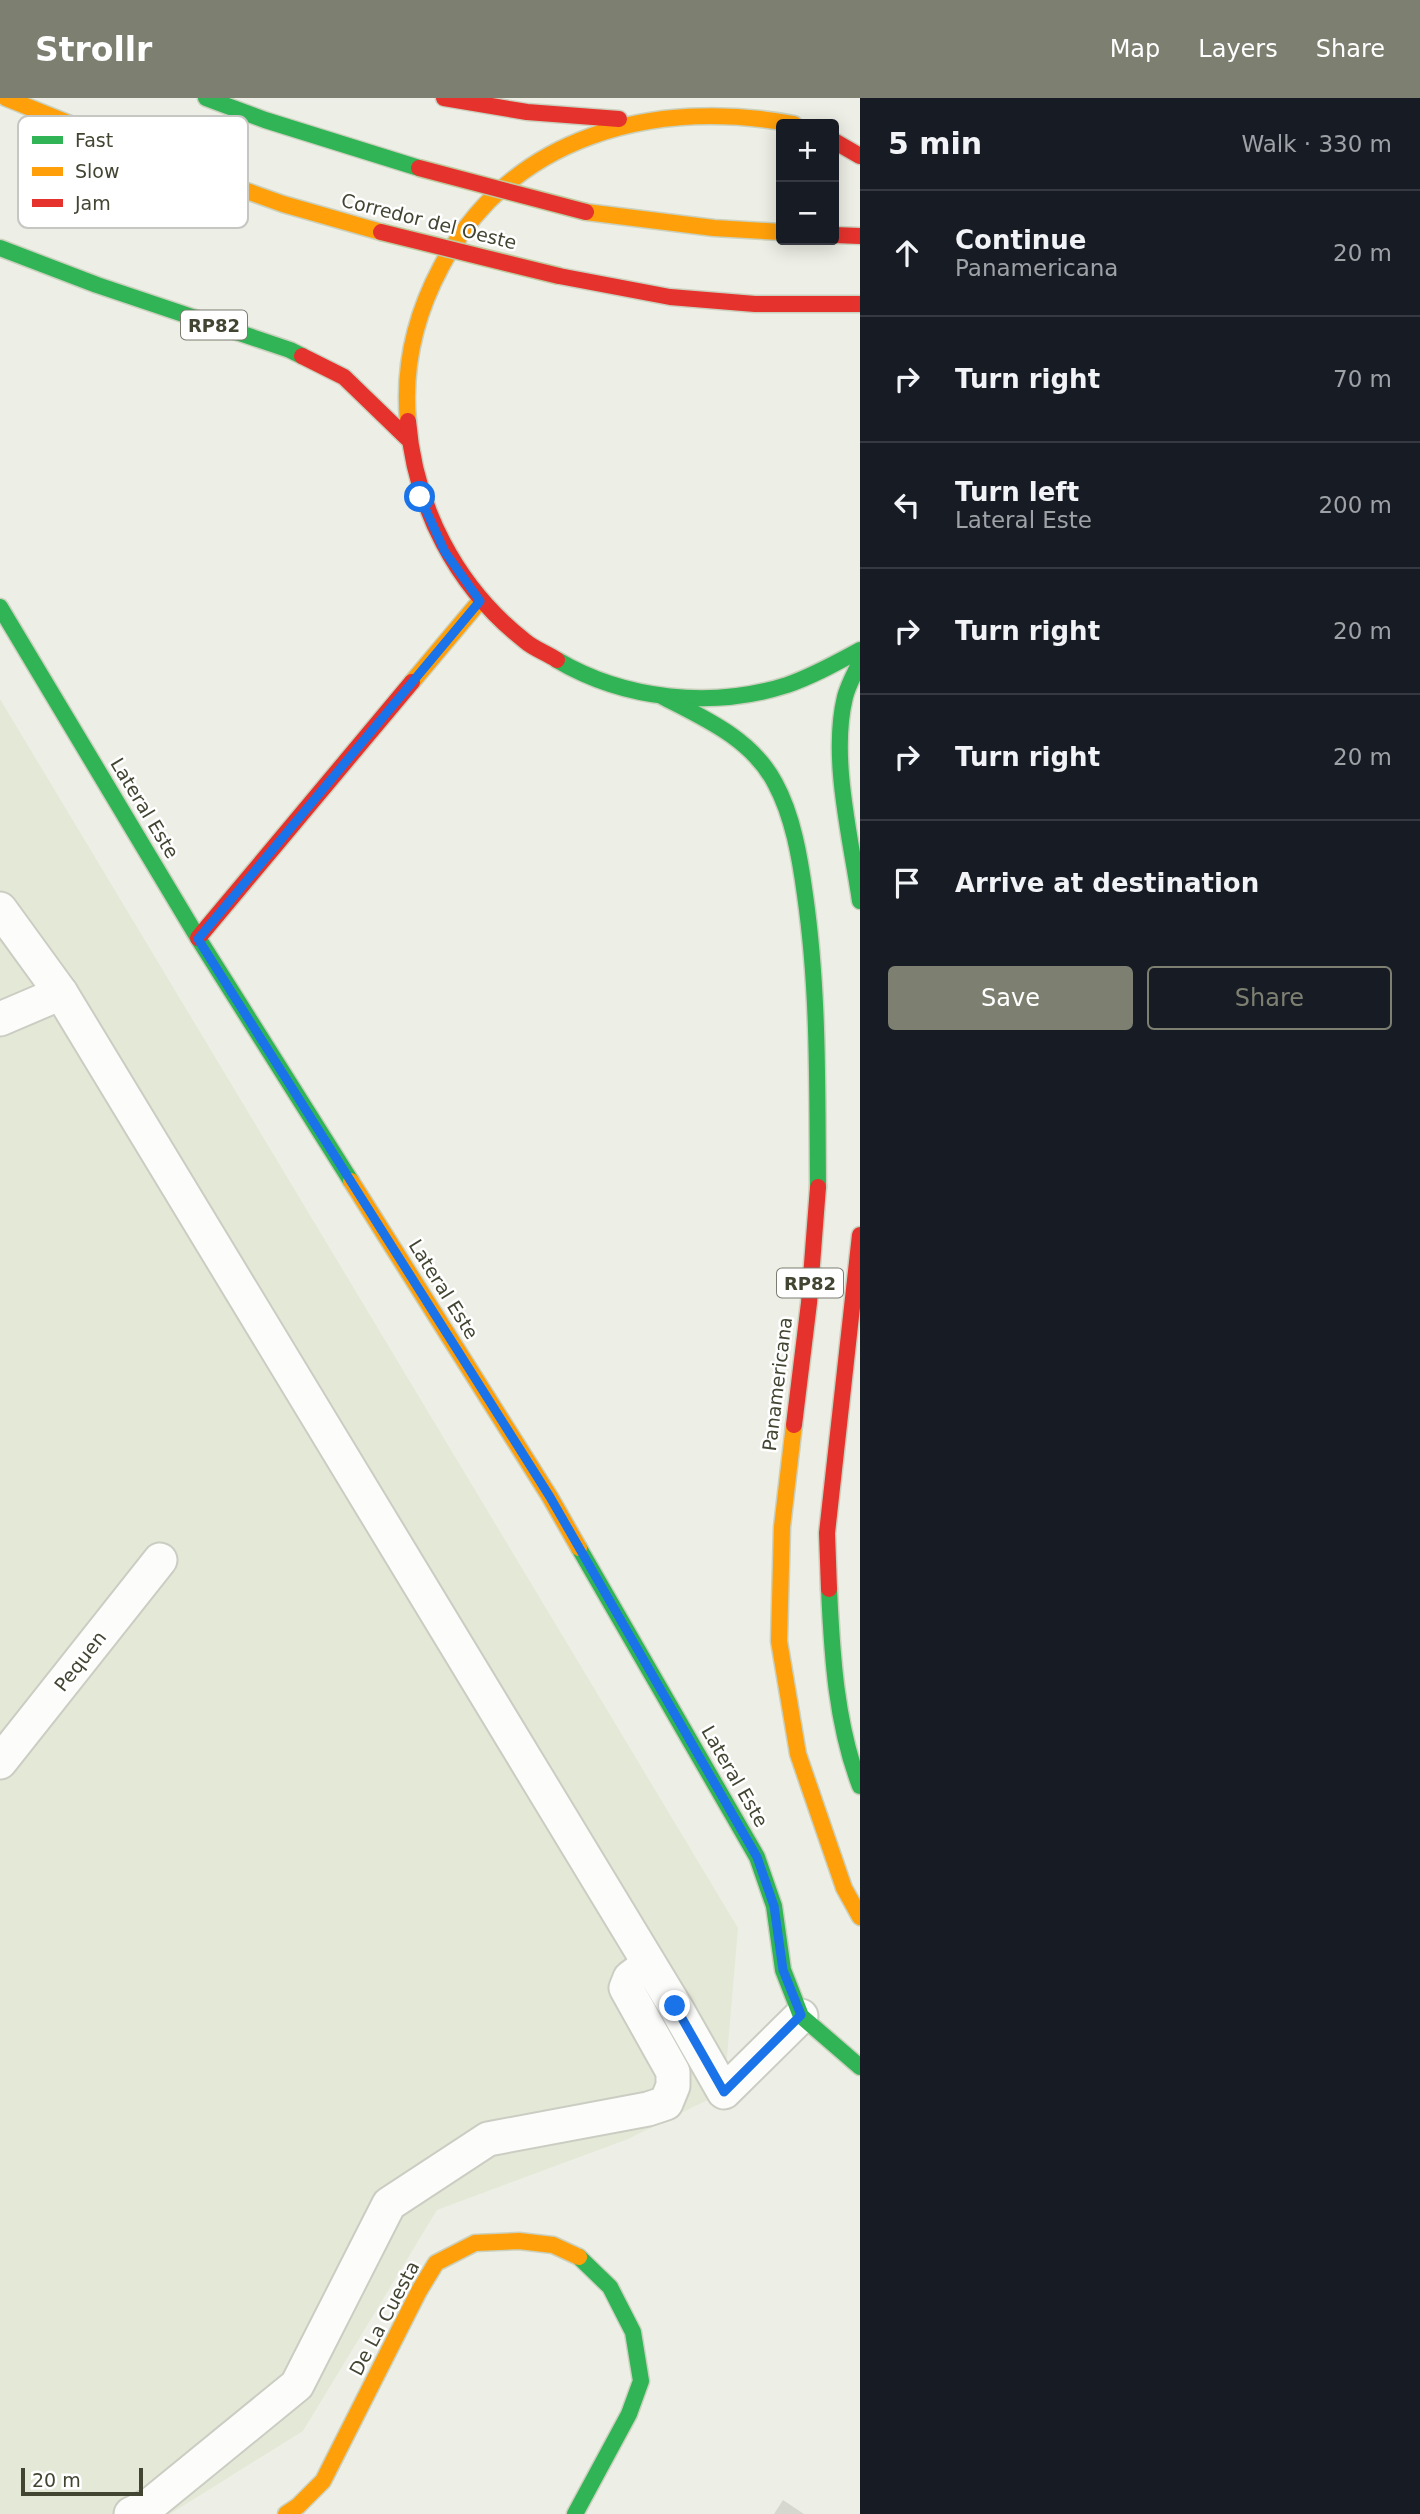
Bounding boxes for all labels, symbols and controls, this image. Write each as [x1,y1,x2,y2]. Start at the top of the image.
text: Strollr [35,30,152,69]
text: Map [1110,35,1160,63]
text: Layers [1198,35,1278,63]
text: Share [1316,35,1385,63]
legend [18,116,248,228]
map controls [776,119,839,245]
button: + [776,119,839,182]
text: 5 min [888,126,982,161]
text: Fast [75,129,113,151]
text: Walk · 330 m [1241,131,1392,157]
text: Slow [75,160,120,182]
button: − [776,182,839,245]
street label: Corredor del Oeste [339,189,519,253]
text: Jam [74,192,111,214]
text: Continue [955,225,1086,255]
icon: ahead [888,234,926,272]
text: 20 m [1333,240,1392,266]
text: Panamericana [955,255,1118,281]
road number: RP82 [181,310,247,340]
icon: right [888,360,926,398]
text: Turn right [955,364,1100,394]
text: 70 m [1333,366,1392,392]
text: Turn left [955,477,1079,507]
route start [404,481,435,512]
icon: left [888,486,926,524]
text: 200 m [1318,492,1392,518]
text: Lateral Este [955,507,1092,533]
icon: right [888,612,926,650]
text: Turn right [955,616,1100,646]
text: 20 m [1333,618,1392,644]
icon: right [888,738,926,776]
text: Turn right [955,742,1100,772]
text: 20 m [1333,744,1392,770]
street label: Lateral Este [106,754,184,862]
icon: arrive [888,864,926,902]
text: Arrive at destination [955,868,1259,898]
button: Save [888,966,1133,1030]
button: Share [1147,966,1392,1030]
street label: Lateral Este [405,1235,483,1343]
road number: RP82 [777,1268,843,1298]
street label: Panamericana [758,1316,796,1452]
street label: Pequen [50,1627,110,1695]
street label: Lateral Este [697,1721,773,1831]
route end [659,1990,690,2021]
street label: De La Cuesta [345,2257,423,2379]
scale bar [21,2465,144,2497]
text: 20 m [32,2469,81,2491]

